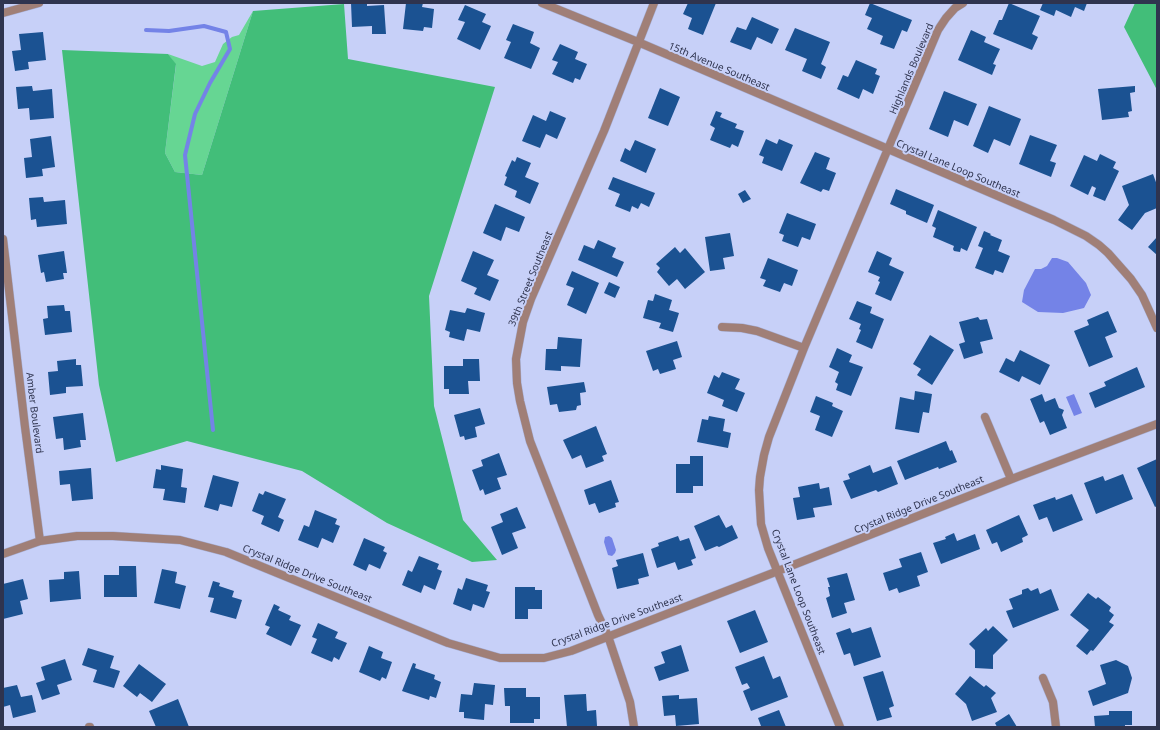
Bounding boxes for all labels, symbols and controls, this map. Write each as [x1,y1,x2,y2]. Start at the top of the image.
street label: Highlands Boulevard [887,22,937,116]
street label: 15th Avenue Southeast [667,40,771,94]
street label: Crystal Lane Loop Southeast [894,137,1022,201]
street label: 39th Street Southeast [506,230,556,328]
street label: Amber Boulevard [23,372,45,454]
street label: Crystal Ridge Drive Southeast [853,473,985,537]
street label: Crystal Lane Loop Southeast [769,528,827,656]
street label: Crystal Ridge Drive Southeast [241,542,373,606]
street label: Crystal Ridge Drive Southeast [550,592,684,650]

